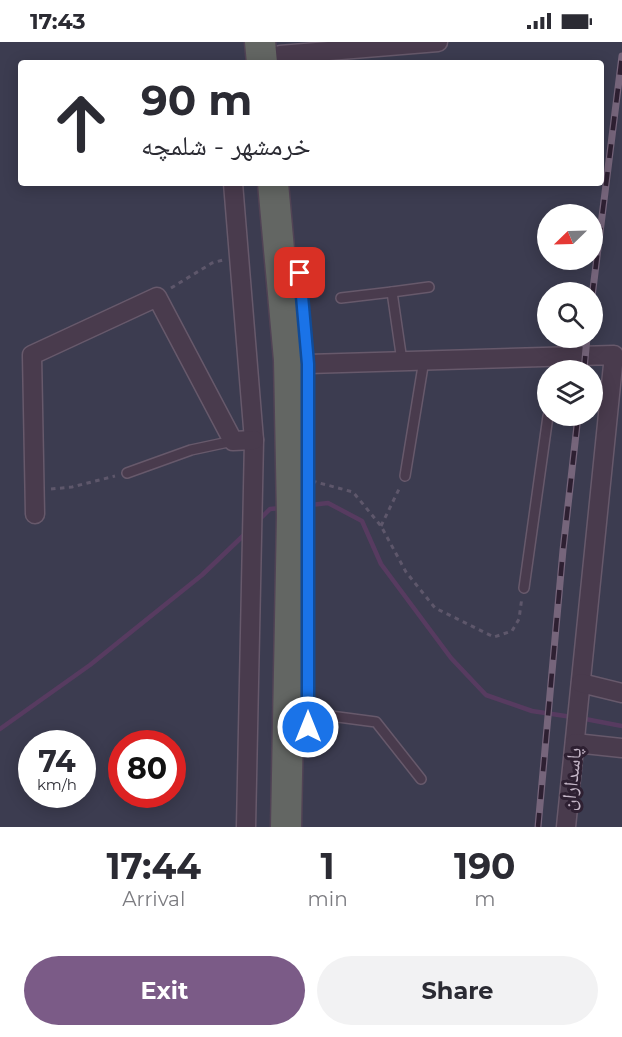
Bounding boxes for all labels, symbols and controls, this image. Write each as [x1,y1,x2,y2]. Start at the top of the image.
text: 17:43 [30,8,86,35]
text: 90 m [141,74,252,126]
icon: ahead [42,84,120,162]
text: خرمشهر - شلمچه [141,129,311,162]
north arrow [537,204,603,270]
map controls [537,204,603,426]
pin [274,247,325,298]
icon: arrive [283,256,316,289]
button: search [537,282,603,348]
button: layers [537,360,603,426]
position arrow [276,695,340,759]
speed limit sign: 80 [108,730,186,808]
text: 74 [38,743,76,780]
street label: پاسداران [556,746,586,812]
text: km/h [37,775,77,794]
text: 17:44 [106,844,201,888]
text: 1 [321,844,335,888]
text: 190 [454,844,516,888]
text: Arrival [122,887,185,911]
text: min [308,887,348,911]
text: m [474,887,495,911]
button: Exit [24,956,305,1025]
button: Share [317,956,598,1025]

